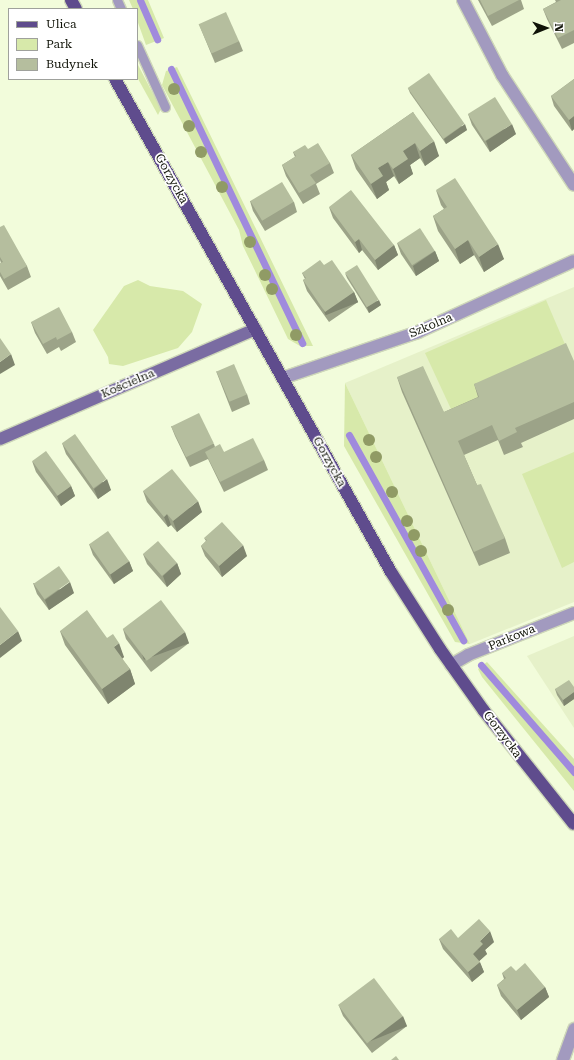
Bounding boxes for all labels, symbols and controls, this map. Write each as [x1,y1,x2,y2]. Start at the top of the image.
legend [8,8,138,80]
north arrow [526,8,566,48]
text: Ulica [46,17,76,31]
text: N [552,23,565,32]
text: Park [46,37,72,51]
text: Budynek [46,57,98,71]
street label: Gorzycka [151,152,191,206]
street label: Szkolna [407,310,455,342]
street label: Kościelna [99,366,157,402]
street label: Gorzycka [309,435,349,489]
street label: Parkowa [486,622,538,654]
street label: Gorzycka [480,709,524,761]

